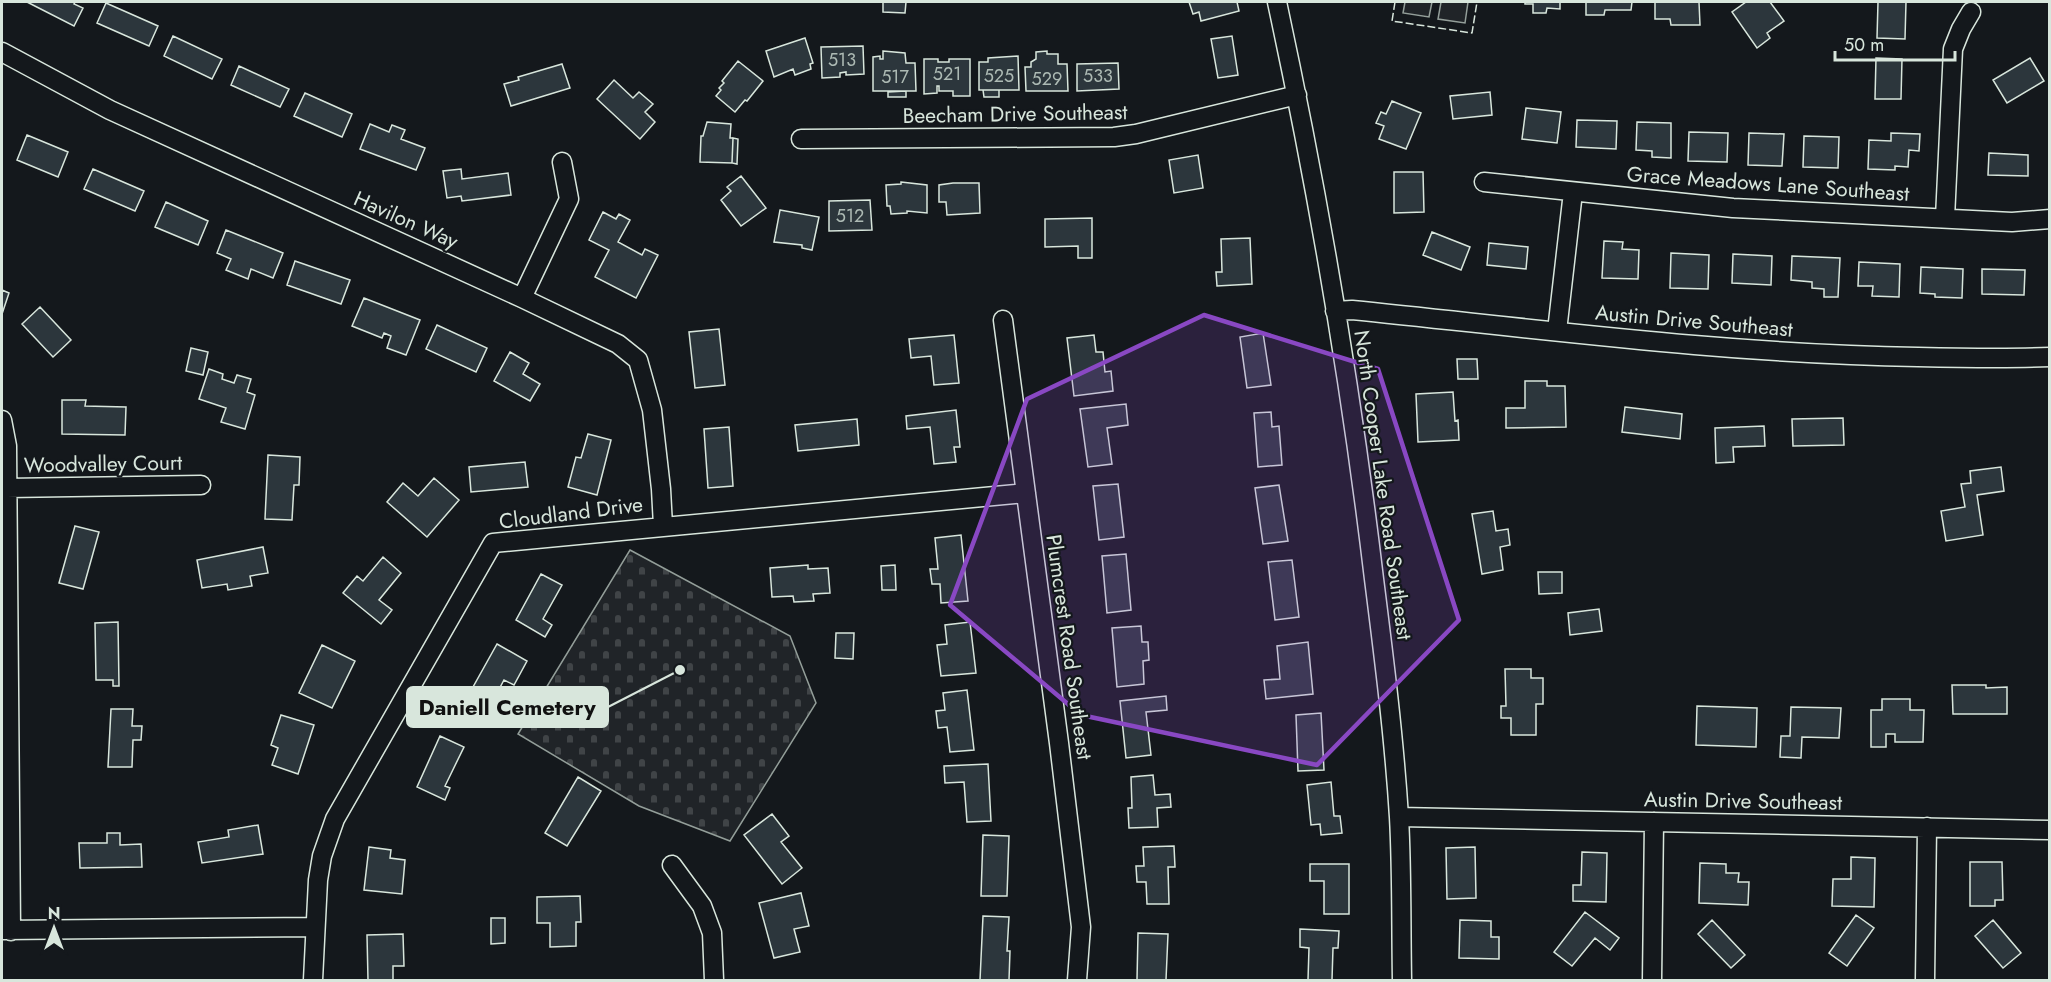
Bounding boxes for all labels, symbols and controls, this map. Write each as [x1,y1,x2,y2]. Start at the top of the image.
scale bar [1835,24,1955,62]
text: 50 m [1844,32,1884,58]
house number: 513 [828,47,856,73]
house number: 521 [933,61,961,87]
house number: 525 [984,63,1014,89]
house number: 533 [1083,63,1113,89]
house number: 517 [881,64,909,90]
house number: 529 [1032,66,1062,92]
street label: Beecham Drive Southeast [902,97,1128,131]
street label: Grace Meadows Lane Southeast [1626,159,1910,209]
street label: Havilon Way [349,184,464,257]
house number: 512 [836,203,864,229]
street label: Austin Drive Southeast [1594,297,1794,345]
street label: North Cooper Lake Road Southeast [1346,328,1420,642]
street label: Woodvalley Court [24,448,182,480]
street label: Cloudland Drive [497,489,645,537]
street label: Plumcrest Road Southeast [1038,532,1100,762]
callout: Daniell Cemetery [407,687,608,727]
text: Daniell Cemetery [418,691,596,723]
street label: Austin Drive Southeast [1644,784,1842,818]
north arrow [24,898,84,958]
text: N [48,902,60,925]

